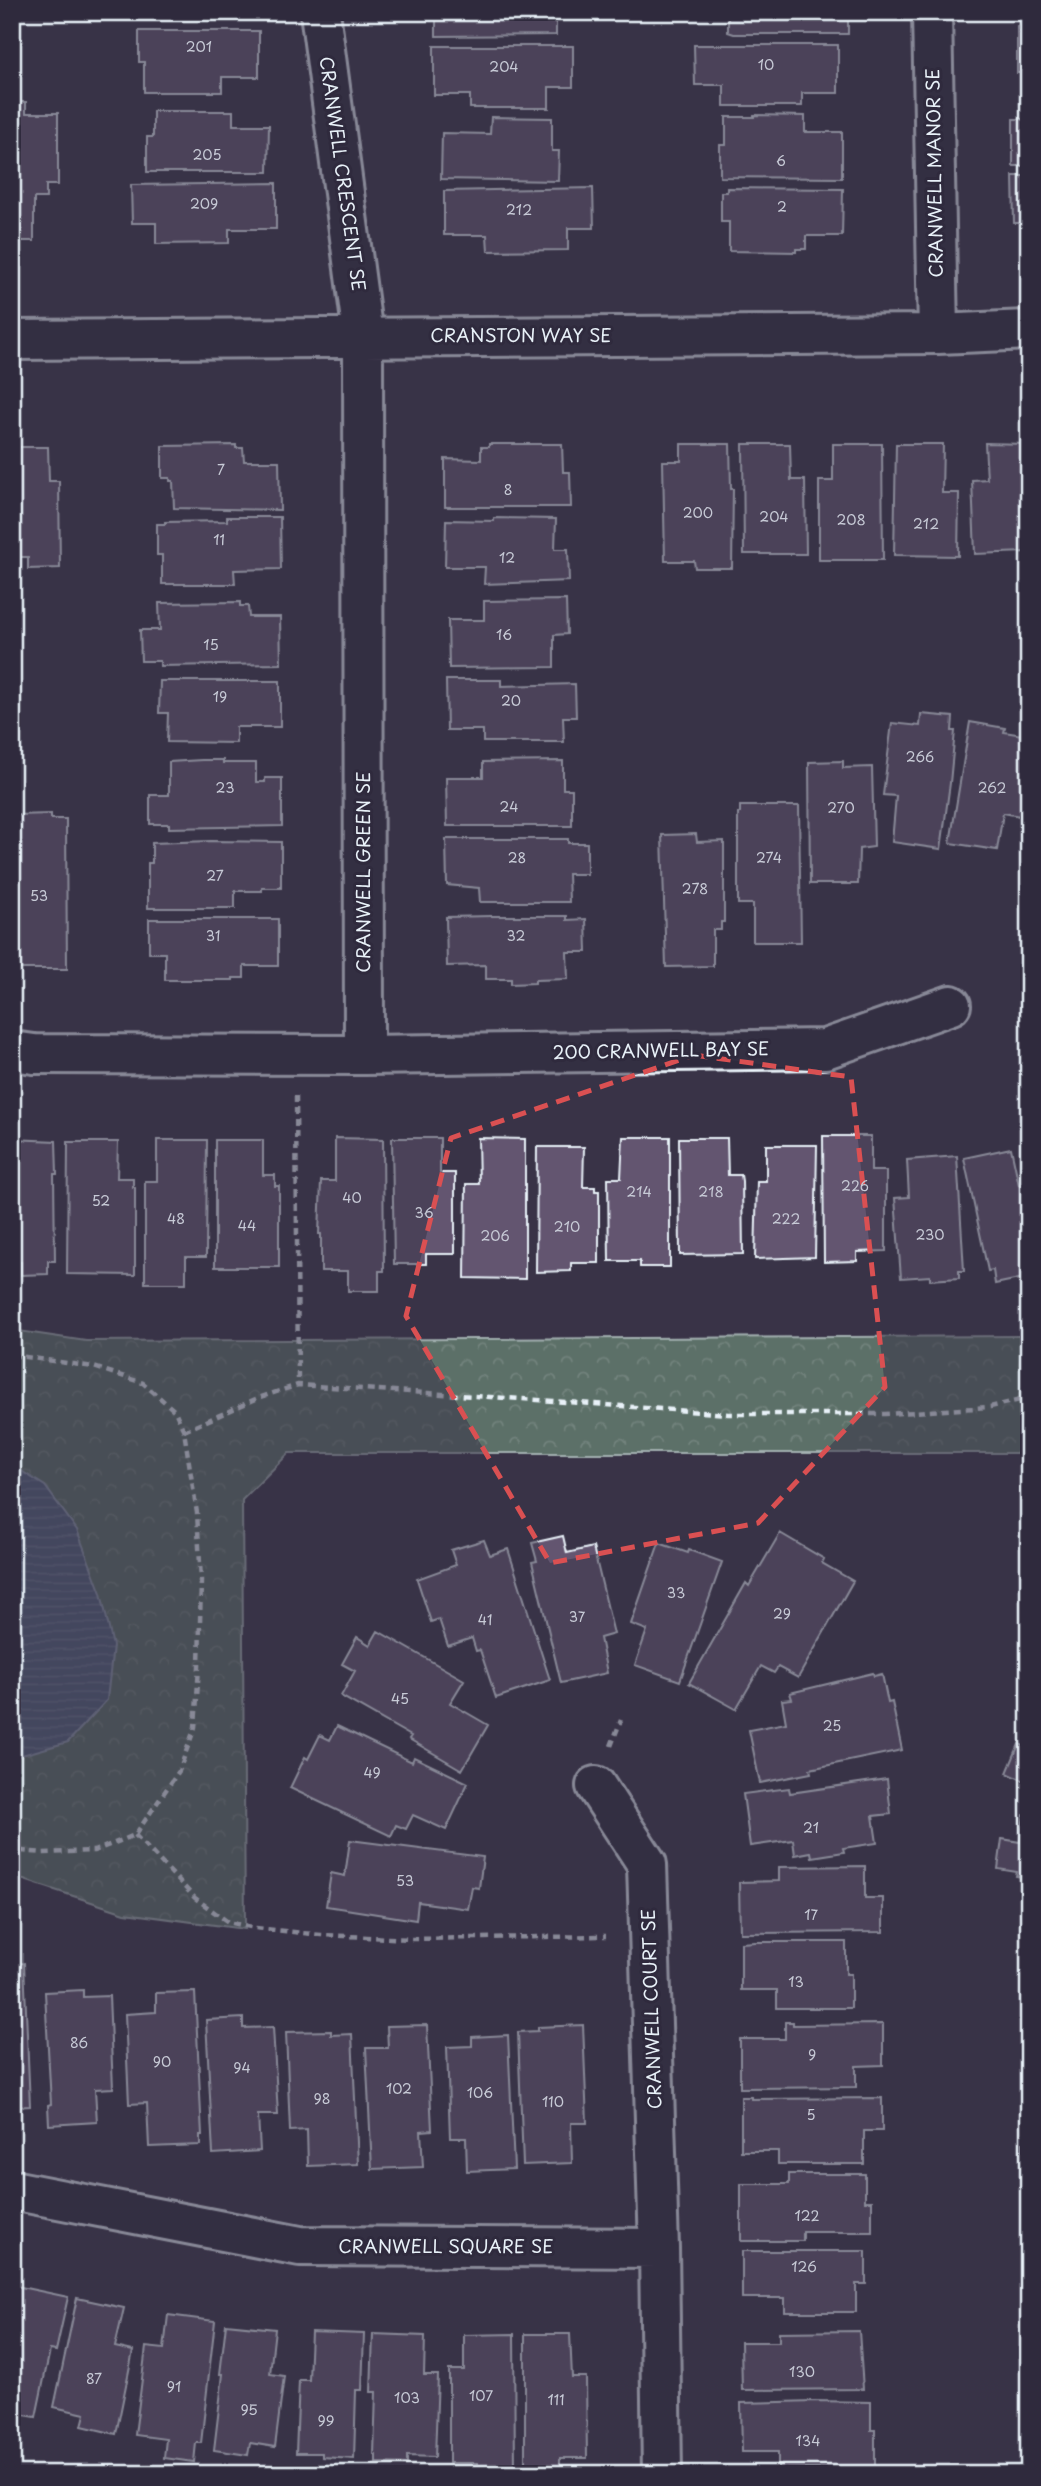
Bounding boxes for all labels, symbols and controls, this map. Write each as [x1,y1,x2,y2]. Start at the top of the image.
house number: 201 [186,36,212,57]
house number: 10 [758,54,774,75]
street label: CRANWELL CRESCENT SE [314,55,373,293]
house number: 204 [489,56,519,77]
street label: CRANWELL MANOR SE [918,68,949,278]
house number: 205 [193,144,221,165]
house number: 6 [776,150,786,171]
house number: 209 [190,193,218,214]
house number: 2 [777,196,787,217]
house number: 212 [506,199,532,220]
street label: CRANSTON WAY SE [430,321,612,348]
house number: 7 [217,459,225,480]
house number: 8 [504,479,512,500]
house number: 200 [683,502,713,523]
house number: 204 [759,506,789,527]
house number: 208 [836,509,866,530]
house number: 212 [913,513,939,534]
house number: 11 [213,529,225,550]
house number: 12 [499,547,515,568]
house number: 16 [496,624,512,645]
house number: 15 [203,634,219,655]
house number: 19 [213,686,227,707]
house number: 20 [501,690,521,711]
house number: 266 [906,746,934,767]
street label: CRANWELL GREEN SE [349,771,376,973]
house number: 23 [216,777,234,798]
house number: 262 [978,777,1006,798]
house number: 24 [500,796,518,817]
house number: 270 [827,797,855,818]
house number: 28 [508,847,526,868]
house number: 274 [756,847,782,868]
house number: 27 [206,865,224,886]
house number: 278 [682,878,708,899]
house number: 53 [30,885,48,906]
house number: 31 [206,925,220,946]
house number: 32 [507,925,525,946]
street label: 200 CRANWELL BAY SE [552,1034,770,1065]
house number: 226 [841,1175,869,1196]
house number: 214 [626,1181,652,1202]
house number: 218 [698,1181,724,1202]
house number: 40 [342,1187,362,1208]
house number: 52 [92,1190,110,1211]
house number: 36 [414,1202,434,1223]
house number: 48 [167,1208,185,1229]
house number: 222 [772,1208,800,1229]
house number: 44 [238,1215,256,1236]
house number: 210 [554,1216,580,1237]
house number: 230 [915,1224,945,1245]
house number: 206 [480,1225,510,1246]
house number: 33 [667,1582,685,1603]
house number: 29 [773,1603,791,1624]
house number: 37 [569,1606,586,1627]
house number: 41 [478,1609,492,1630]
house number: 45 [391,1688,409,1709]
house number: 25 [823,1715,841,1736]
house number: 49 [363,1762,381,1783]
house number: 21 [803,1817,819,1838]
house number: 53 [396,1870,414,1891]
house number: 17 [804,1904,818,1925]
street label: CRANWELL COURT SE [634,1908,667,2110]
house number: 13 [788,1971,804,1992]
house number: 86 [70,2032,88,2053]
house number: 9 [808,2044,816,2065]
house number: 90 [153,2051,171,2072]
house number: 94 [233,2057,251,2078]
house number: 102 [386,2078,412,2099]
house number: 106 [467,2082,493,2103]
house number: 98 [314,2088,330,2109]
house number: 110 [542,2091,564,2112]
house number: 5 [806,2104,816,2125]
house number: 122 [794,2205,820,2226]
street label: CRANWELL SQUARE SE [338,2232,554,2259]
house number: 126 [791,2256,817,2277]
house number: 130 [789,2361,815,2382]
house number: 87 [86,2368,102,2389]
house number: 91 [167,2376,181,2397]
house number: 107 [469,2385,493,2406]
house number: 103 [394,2387,420,2408]
house number: 111 [547,2389,565,2410]
house number: 95 [240,2399,258,2420]
house number: 99 [317,2410,335,2431]
house number: 134 [796,2430,820,2451]

